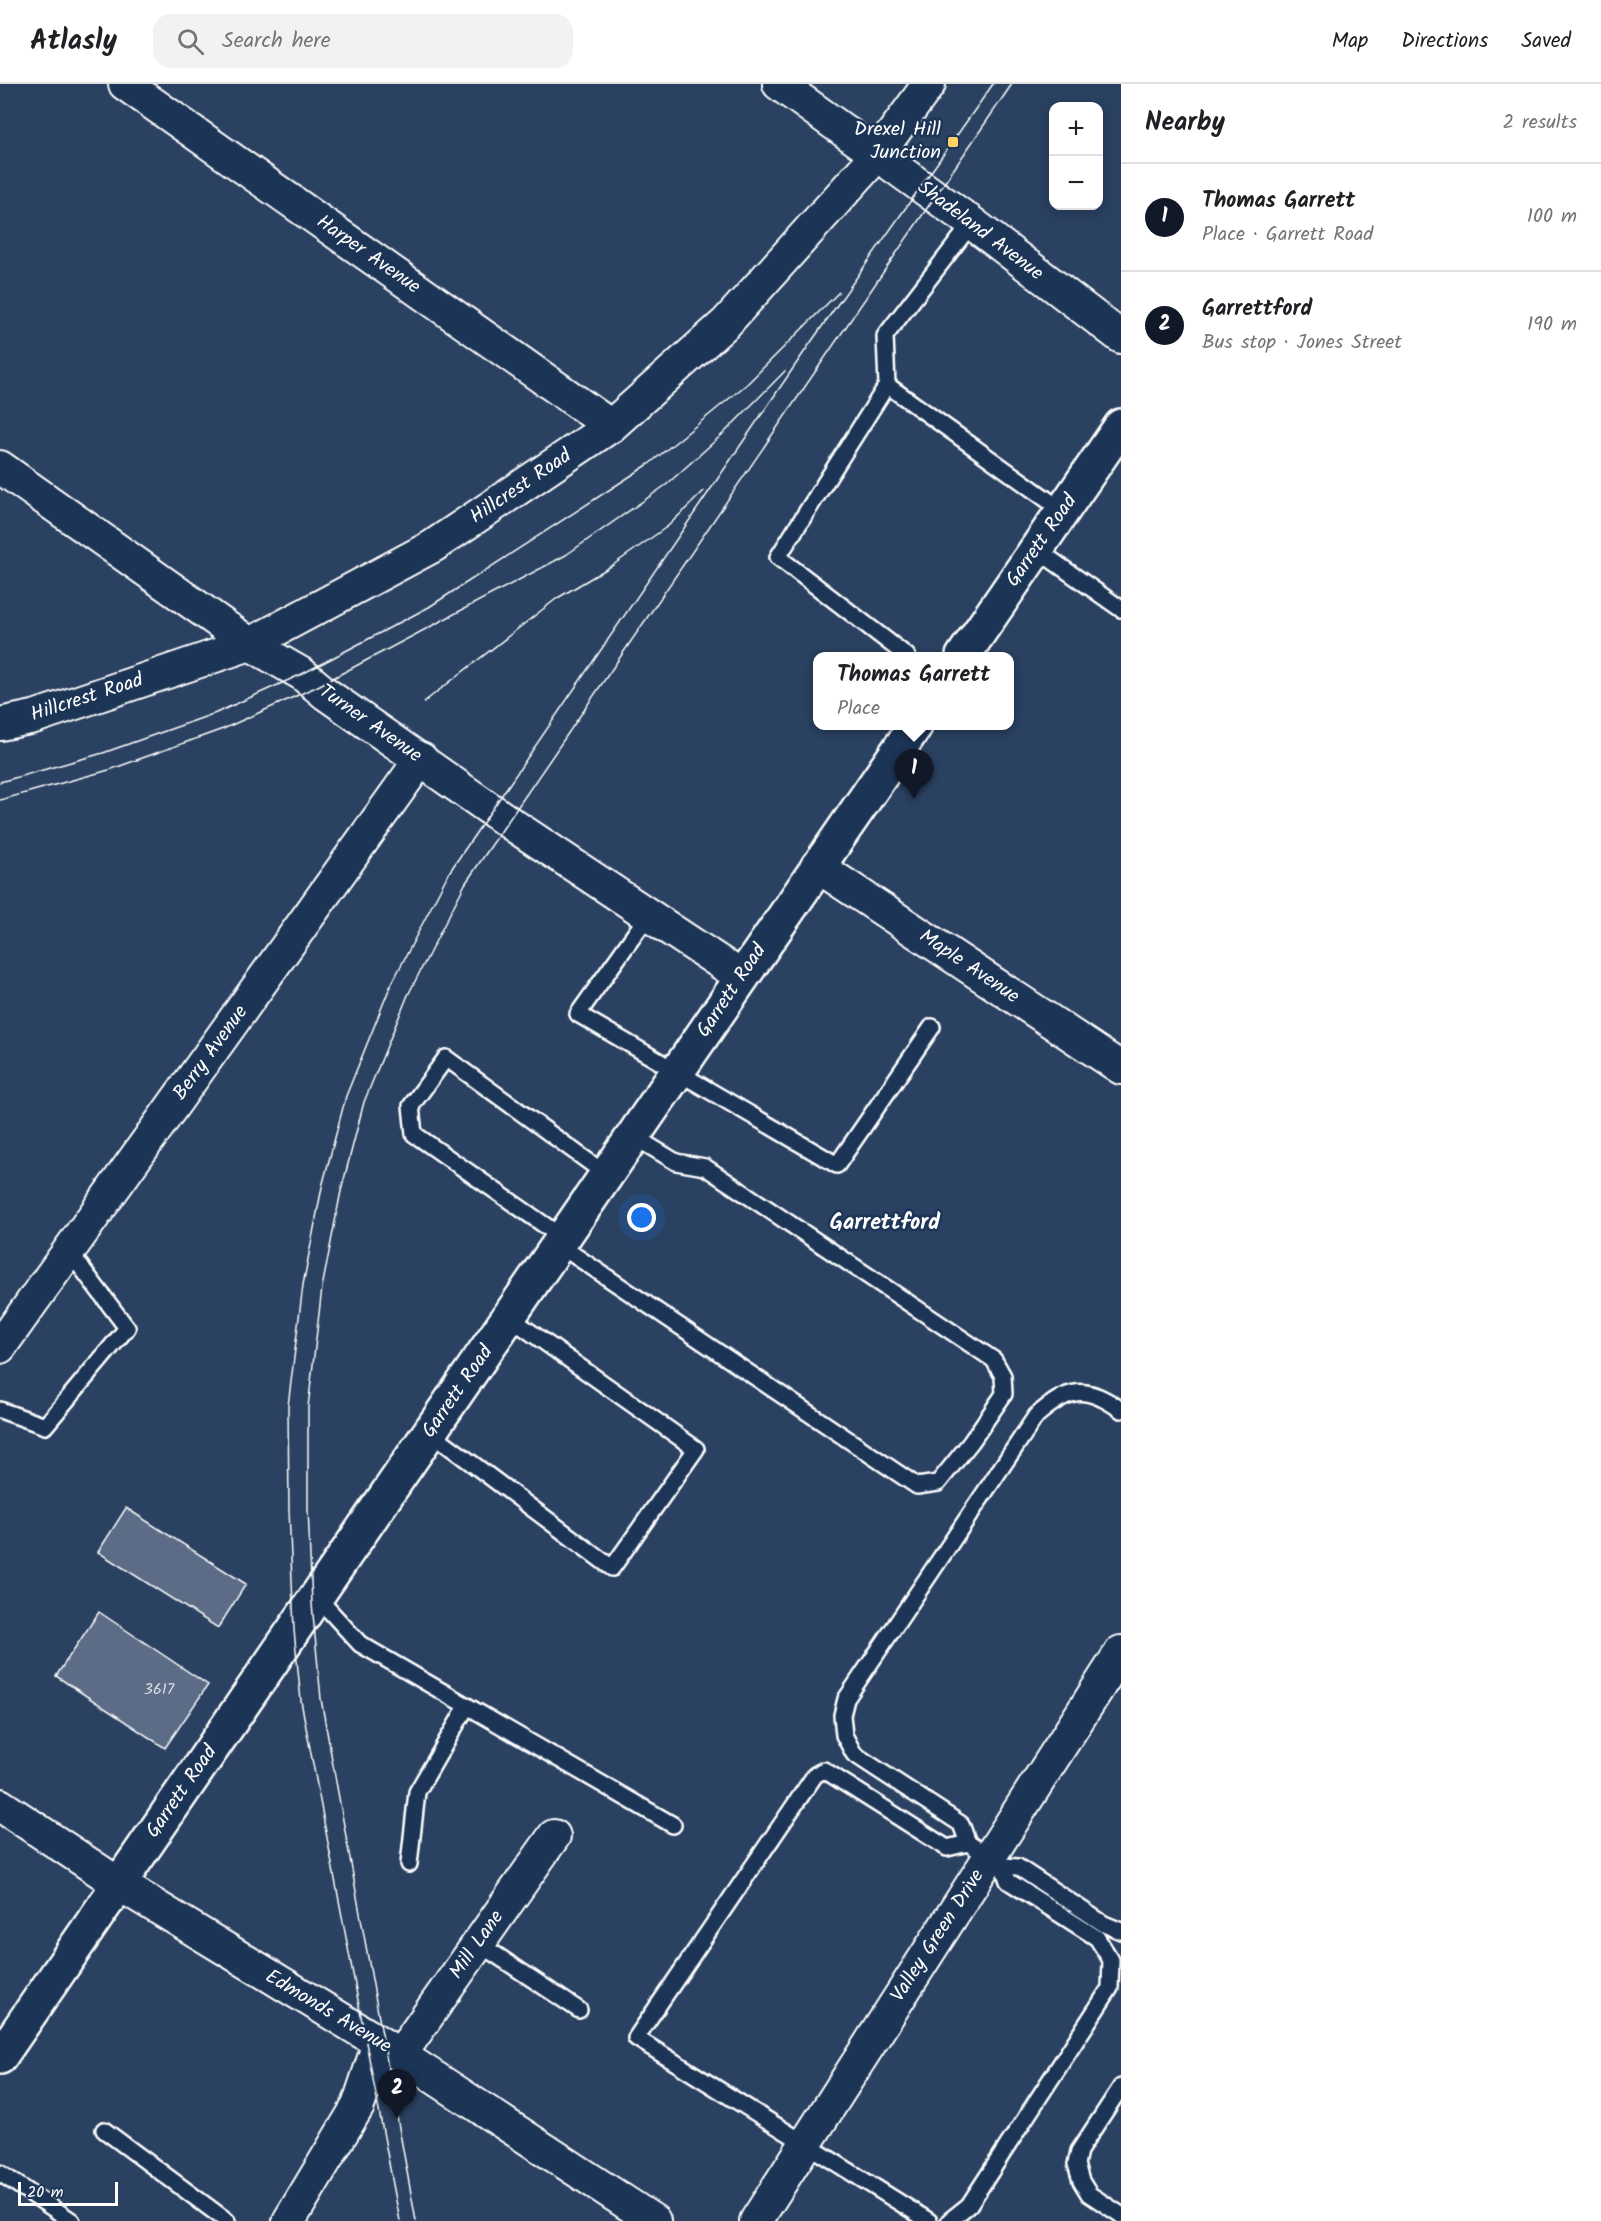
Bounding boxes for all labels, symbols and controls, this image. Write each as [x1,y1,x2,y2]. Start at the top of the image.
search box [153,14,573,68]
text: Atlasly [30,19,117,64]
text: Search here [222,24,331,59]
icon: search [174,25,207,58]
text: Map [1332,25,1368,58]
text: Directions [1401,25,1488,58]
text: Saved [1521,25,1571,58]
map controls [1049,102,1103,210]
button: + [1049,102,1103,156]
text: Nearby [1145,102,1225,144]
text: 2 results [1502,107,1577,139]
place label: Drexel Hill Junction [854,114,941,169]
marker: Drexel Hill Junction [946,135,960,149]
button: − [1049,156,1103,210]
street label: Shadeland Avenue [910,173,1050,289]
text: Thomas Garrett [1202,184,1355,219]
text: 1 [1161,201,1168,233]
text: 100 m [1527,201,1577,233]
street label: Harper Avenue [309,207,427,303]
text: Place · Garrett Road [1202,219,1373,251]
text: Garrettford [1202,292,1312,327]
text: 2 [1159,309,1170,341]
text: 190 m [1527,309,1577,341]
text: Bus stop · Jones Street [1202,327,1402,359]
street label: Hillcrest Road [464,440,579,533]
street label: Garrett Road [998,487,1087,594]
popup [813,652,1014,730]
text: Thomas Garrett [837,658,990,693]
street label: Hillcrest Road [26,664,148,731]
street label: Turner Avenue [312,676,428,772]
text: Place [837,693,880,725]
pin: 1 [894,750,934,799]
street label: Maple Avenue [912,921,1026,1013]
street label: Garrett Road [689,937,776,1044]
street label: Berry Avenue [165,999,257,1107]
your location [627,1203,656,1232]
district label: Garrettford [830,1206,941,1241]
street label: Garrett Road [414,1338,503,1445]
house number: 3617 [144,1677,175,1702]
street label: Garrett Road [138,1738,227,1845]
street label: Valley Green Drive [883,1863,993,2009]
street label: Mill Lane [441,1904,513,1986]
street label: Edmonds Avenue [259,1962,397,2062]
pin: 2 [378,2070,416,2119]
scale bar [18,2179,118,2206]
text: 20 m [27,2180,63,2205]

